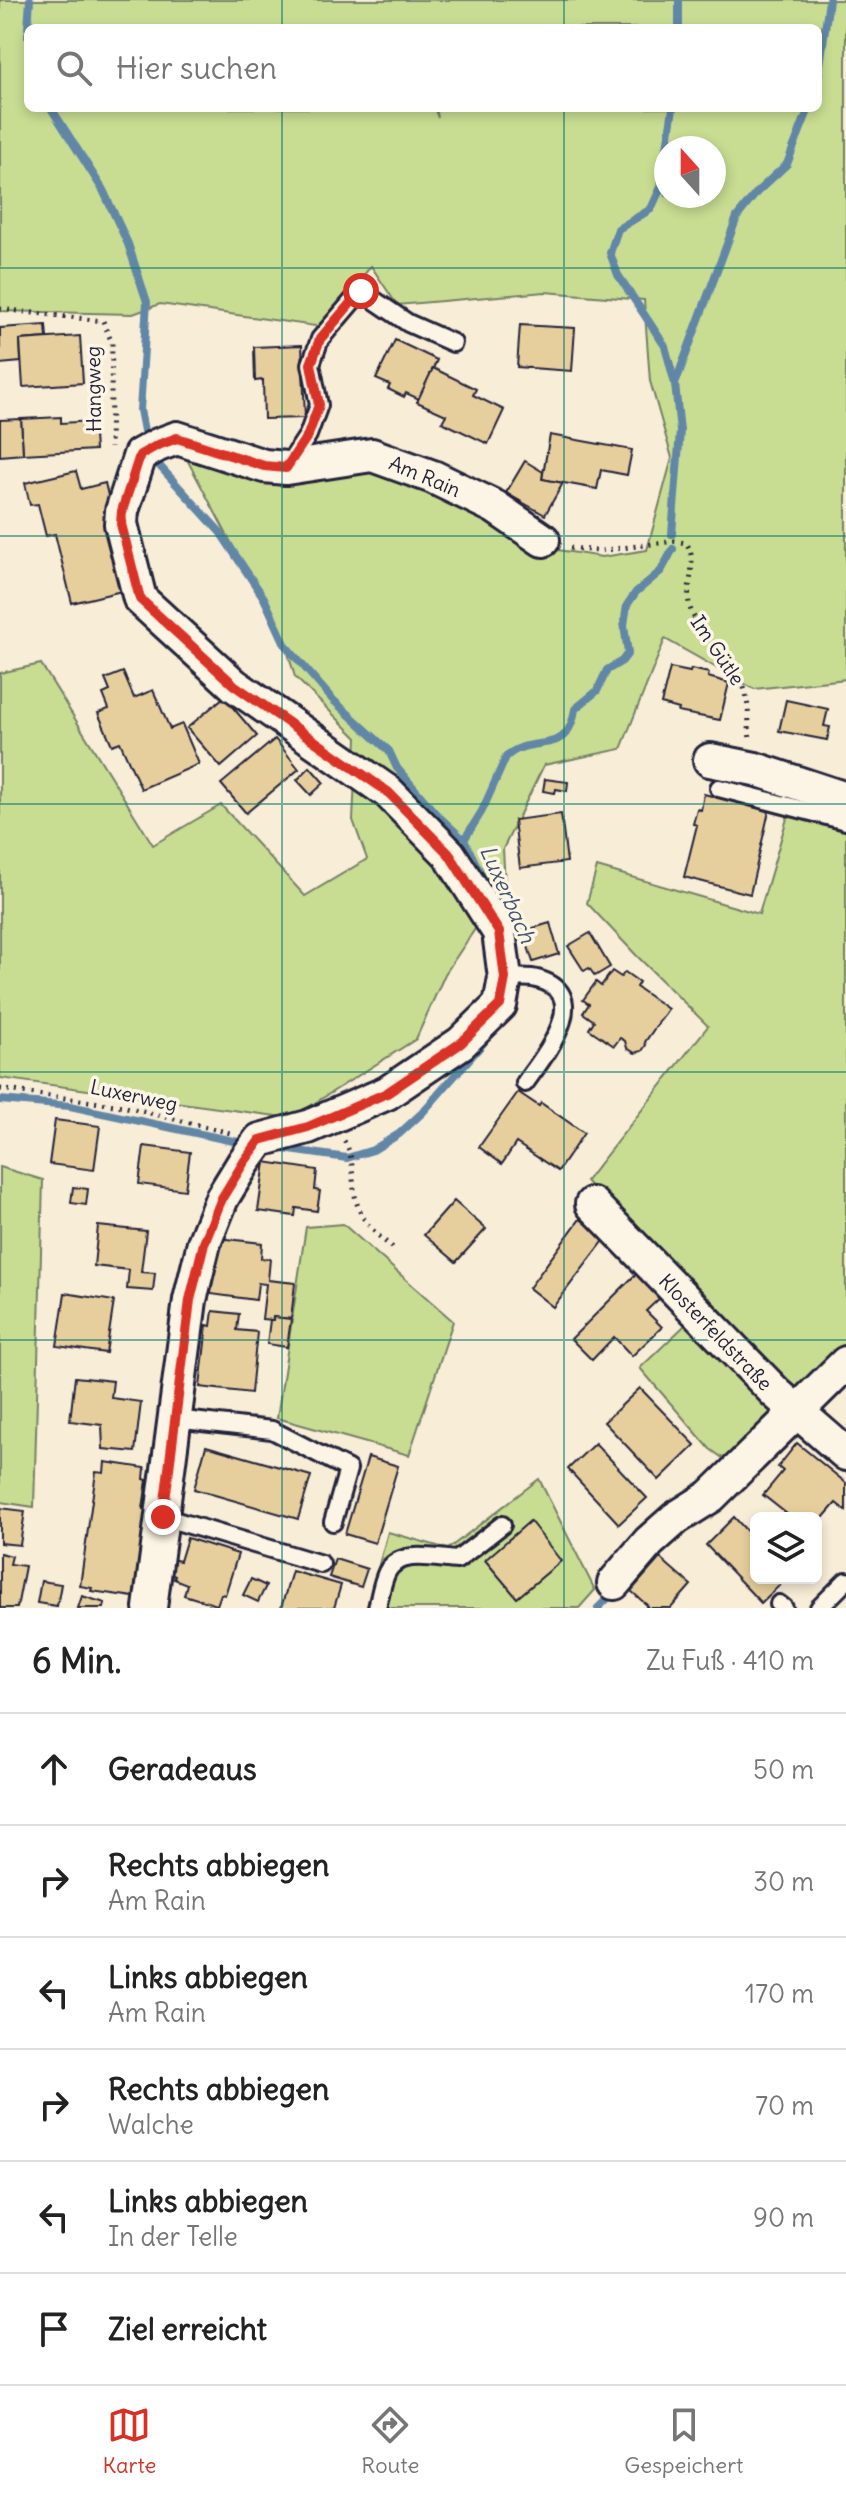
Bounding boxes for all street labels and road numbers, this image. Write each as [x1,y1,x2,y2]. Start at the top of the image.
street label: Hangweg [80,346,106,432]
street label: Am Rain [385,450,465,502]
street label: Im Gütle [686,610,750,690]
street label: Luxerweg [88,1074,180,1116]
street label: Klosterfeldstraße [654,1268,778,1396]

